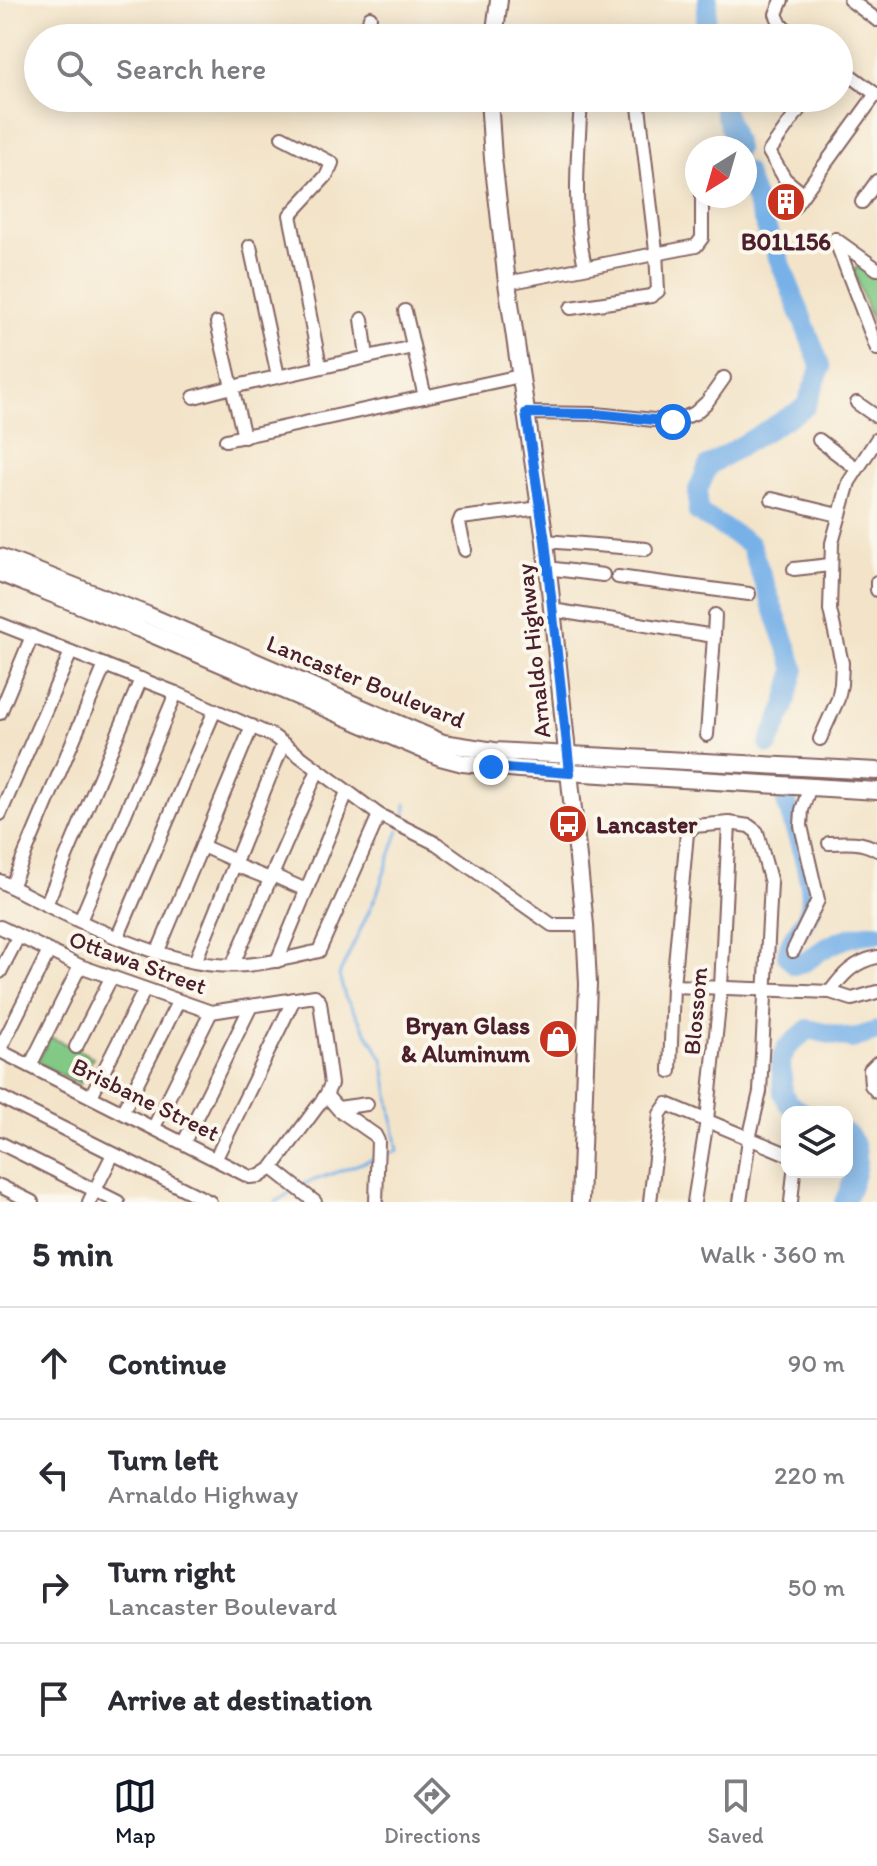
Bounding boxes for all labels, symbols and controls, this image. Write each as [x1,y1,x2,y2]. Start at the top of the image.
search box [24,24,853,112]
icon: search [52,46,96,90]
text: Search here [116,50,266,87]
north arrow [685,136,757,208]
building icon: B01L156 [765,181,807,223]
place label: B01L156 [741,227,831,256]
route start [655,404,691,440]
street label: Arnaldo Highway [509,562,557,740]
street label: Lancaster Boulevard [262,628,470,734]
route end [473,749,509,785]
bus stop icon: Lancaster [547,803,589,845]
place label: Lancaster [596,810,698,839]
street label: Ottawa Street [65,924,211,1000]
street label: Blossom [677,966,713,1056]
place label: Bryan Glass & Aluminum [401,1011,531,1068]
shop icon: Bryan Glass & Aluminum [537,1018,579,1060]
street label: Brisbane Street [67,1051,225,1147]
map controls [781,1106,853,1178]
button: layers [781,1106,853,1178]
text: 5 min [32,1234,113,1275]
text: Walk · 360 m [700,1238,845,1270]
icon: ahead [32,1341,76,1385]
text: Continue [108,1345,227,1382]
text: 90 m [788,1347,845,1379]
text: Turn left [108,1441,219,1478]
icon: left [32,1453,76,1497]
text: 220 m [774,1459,845,1491]
text: Arnaldo Highway [108,1478,298,1510]
text: Turn right [108,1553,236,1590]
icon: right [32,1565,76,1609]
text: 50 m [788,1571,845,1603]
text: Lancaster Boulevard [108,1590,337,1622]
icon: arrive [32,1677,76,1721]
text: Arrive at destination [108,1681,372,1718]
tab: Map [113,1774,157,1849]
tab: Directions [384,1774,481,1849]
tab: Saved [707,1774,764,1849]

